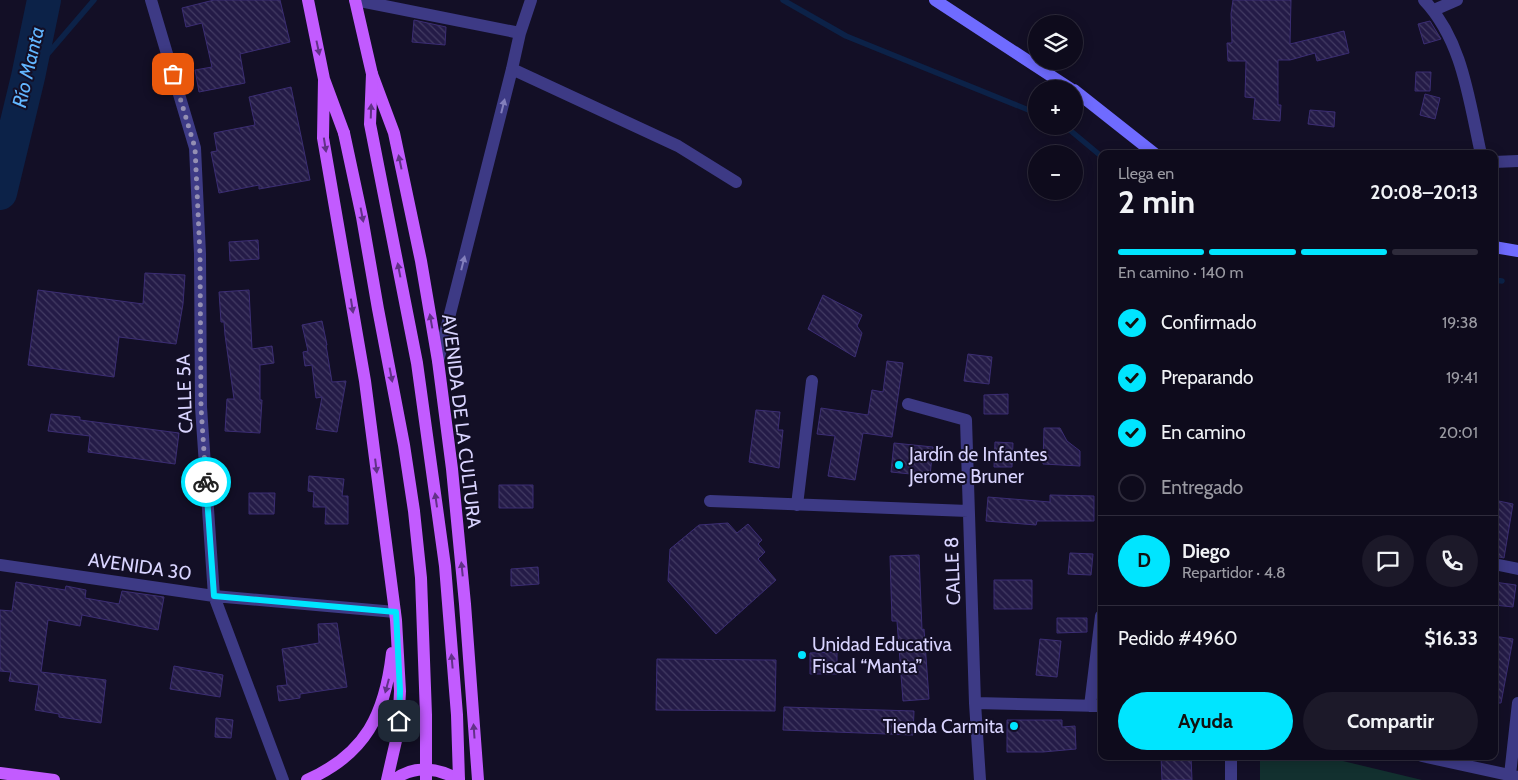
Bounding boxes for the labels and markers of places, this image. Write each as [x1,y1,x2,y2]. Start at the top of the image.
pin [152,53,194,95]
place label: Jardín de Infantes Jerome Bruner [908,443,1048,488]
marker: Jardín de Infantes Jerome Bruner [893,459,905,471]
place label: Unidad Educativa Fiscal “Manta” [812,633,952,678]
marker: Unidad Educativa Fiscal “Manta” [796,649,808,661]
pin [378,700,420,742]
place label: Tienda Carmita [883,715,1004,738]
marker: Tienda Carmita [1008,720,1020,732]

